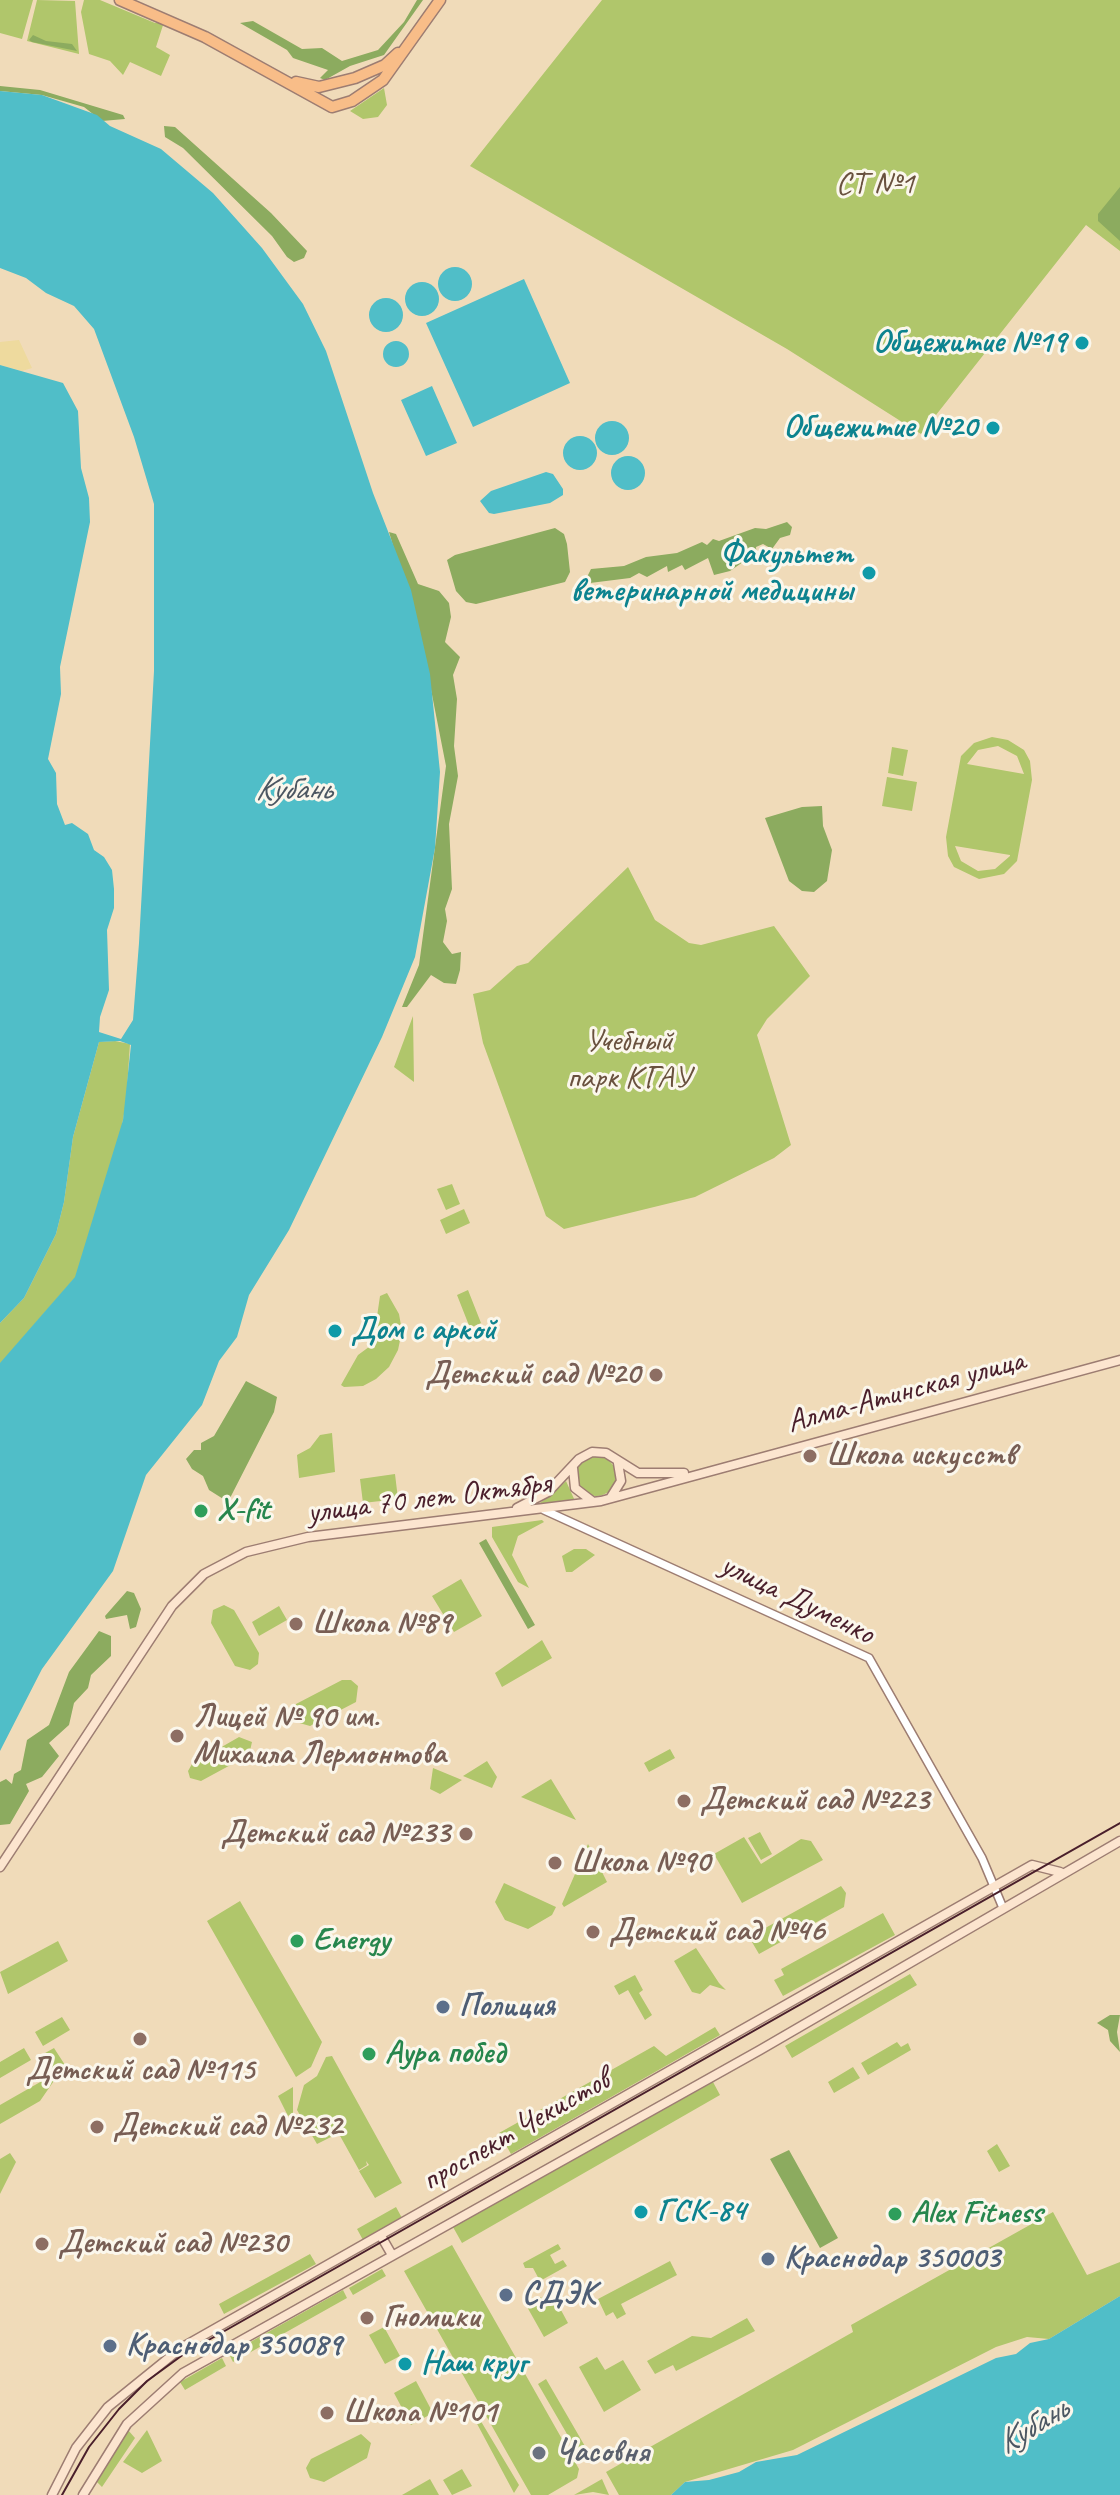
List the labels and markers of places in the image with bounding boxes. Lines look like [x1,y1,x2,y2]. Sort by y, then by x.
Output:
place label: Общежитие №19 [873,324,1066,362]
marker: Общежитие №19 [1073,334,1091,352]
place label: Общежитие №20 [783,409,977,447]
marker: Общежитие №20 [984,419,1002,437]
place label: Факультет ветеринарной медицины [570,536,853,611]
marker: Факультет ветеринарной медицины [860,564,878,582]
place label: Дом с аркой [351,1312,496,1350]
marker: Дом с аркой [326,1322,344,1340]
place label: Детский сад №20 [425,1356,640,1394]
marker: Детский сад №20 [647,1366,665,1384]
place label: Школа искусств [826,1437,1015,1475]
marker: Школа искусств [801,1447,819,1465]
place label: X-fit [217,1492,269,1530]
marker: X-fit [192,1502,210,1520]
place label: Школа №89 [312,1605,451,1643]
marker: Школа №89 [287,1615,305,1633]
place label: Лицей № 90 им. Михаила Лермонтова [193,1699,446,1774]
marker: Лицей № 90 им. Михаила Лермонтова [168,1727,186,1745]
place label: Детский сад №223 [700,1782,929,1820]
marker: Детский сад №223 [675,1792,693,1810]
place label: Детский сад №233 [221,1815,450,1853]
marker: Детский сад №233 [457,1825,475,1843]
place label: Школа №90 [571,1844,710,1882]
marker: Школа №90 [546,1854,564,1872]
place label: Детский сад №46 [609,1913,824,1951]
place label: Energy [313,1922,390,1960]
marker: Детский сад №46 [584,1923,602,1941]
marker: Energy [288,1932,306,1950]
place label: Полиция [459,1988,555,2026]
marker: Полиция [434,1998,452,2016]
marker: Детский сад №115 [131,2030,149,2048]
place label: Аура побед [385,2035,505,2073]
marker: Аура побед [360,2045,378,2063]
place label: Детский сад №115 [26,2052,254,2090]
place label: Детский сад №232 [113,2108,342,2146]
marker: Детский сад №232 [88,2118,106,2136]
place label: ГСК-84 [657,2193,746,2231]
place label: Alex Fitness [911,2195,1042,2233]
marker: ГСК-84 [632,2203,650,2221]
marker: Alex Fitness [886,2205,904,2223]
place label: Детский сад №230 [58,2225,287,2263]
marker: Детский сад №230 [33,2235,51,2253]
place label: Краснодар 350003 [784,2240,1000,2278]
marker: Краснодар 350003 [759,2250,777,2268]
place label: СДЭК [522,2276,595,2314]
marker: СДЭК [497,2286,515,2304]
place label: Гномики [383,2299,479,2337]
marker: Гномики [358,2309,376,2327]
place label: Краснодар 350089 [126,2327,342,2365]
marker: Краснодар 350089 [101,2337,119,2355]
place label: Наш круг [421,2345,527,2383]
marker: Наш круг [396,2355,414,2373]
place label: Школа №101 [343,2394,497,2432]
marker: Школа №101 [318,2404,336,2422]
place label: Часовня [555,2434,649,2472]
marker: Часовня [530,2444,548,2462]

